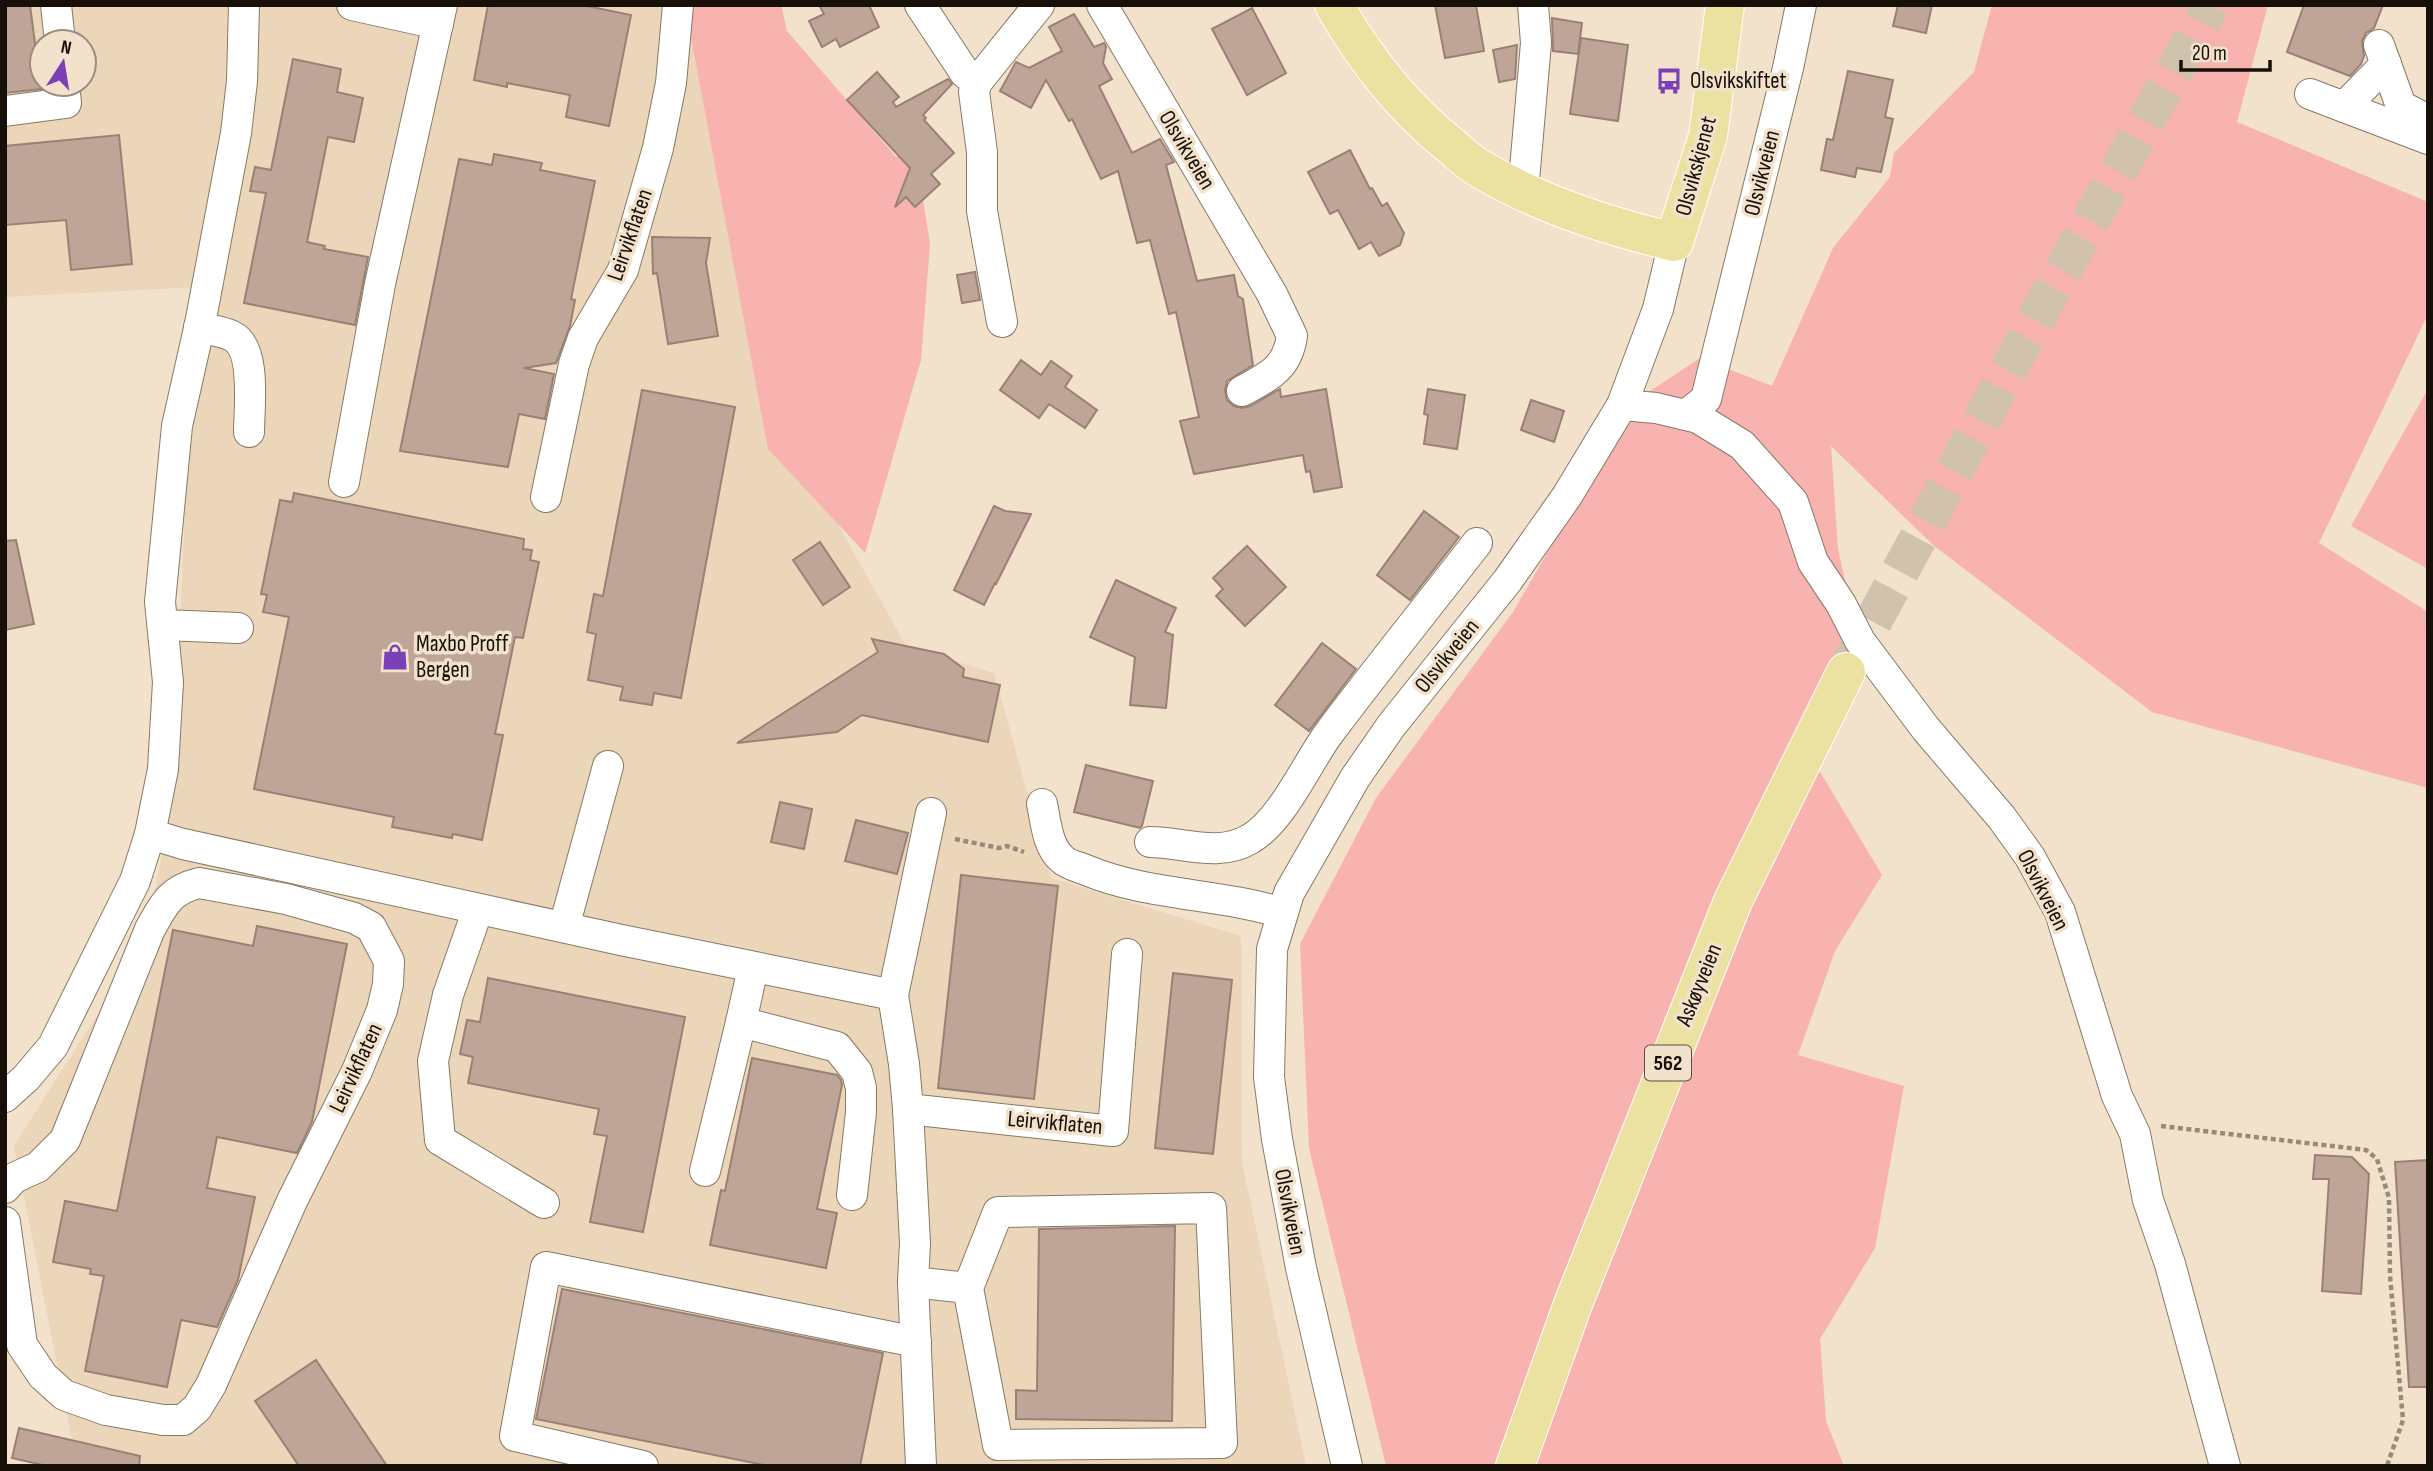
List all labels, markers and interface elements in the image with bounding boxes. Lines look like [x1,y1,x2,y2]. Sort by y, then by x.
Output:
north arrow [28,28,98,98]
scale bar [2181,28,2270,72]
text: N [59,36,74,60]
text: 20 m [2192,41,2227,66]
bus stop icon: Olsvikskiftet [1654,66,1684,96]
place label: Olsvikskiftet [1690,67,1786,95]
street label: Olsvikveien [1153,105,1221,195]
street label: Olsvikskjenet [1669,113,1723,219]
street label: Olsvikveien [1738,127,1786,219]
street label: Leirvikflaten [601,185,659,285]
street label: Olsvikveien [1409,613,1485,699]
place label: Maxbo Proff Bergen [416,630,509,684]
shop icon: Maxbo Proff Bergen [380,642,410,672]
street label: Olsvikveien [2011,845,2075,935]
street label: Askøyveien [1670,940,1728,1031]
street label: Leirvikflaten [323,1019,389,1117]
road number: 562 [1645,1046,1691,1080]
street label: Leirvikflaten [1006,1105,1104,1141]
street label: Olsvikveien [1268,1167,1312,1257]

